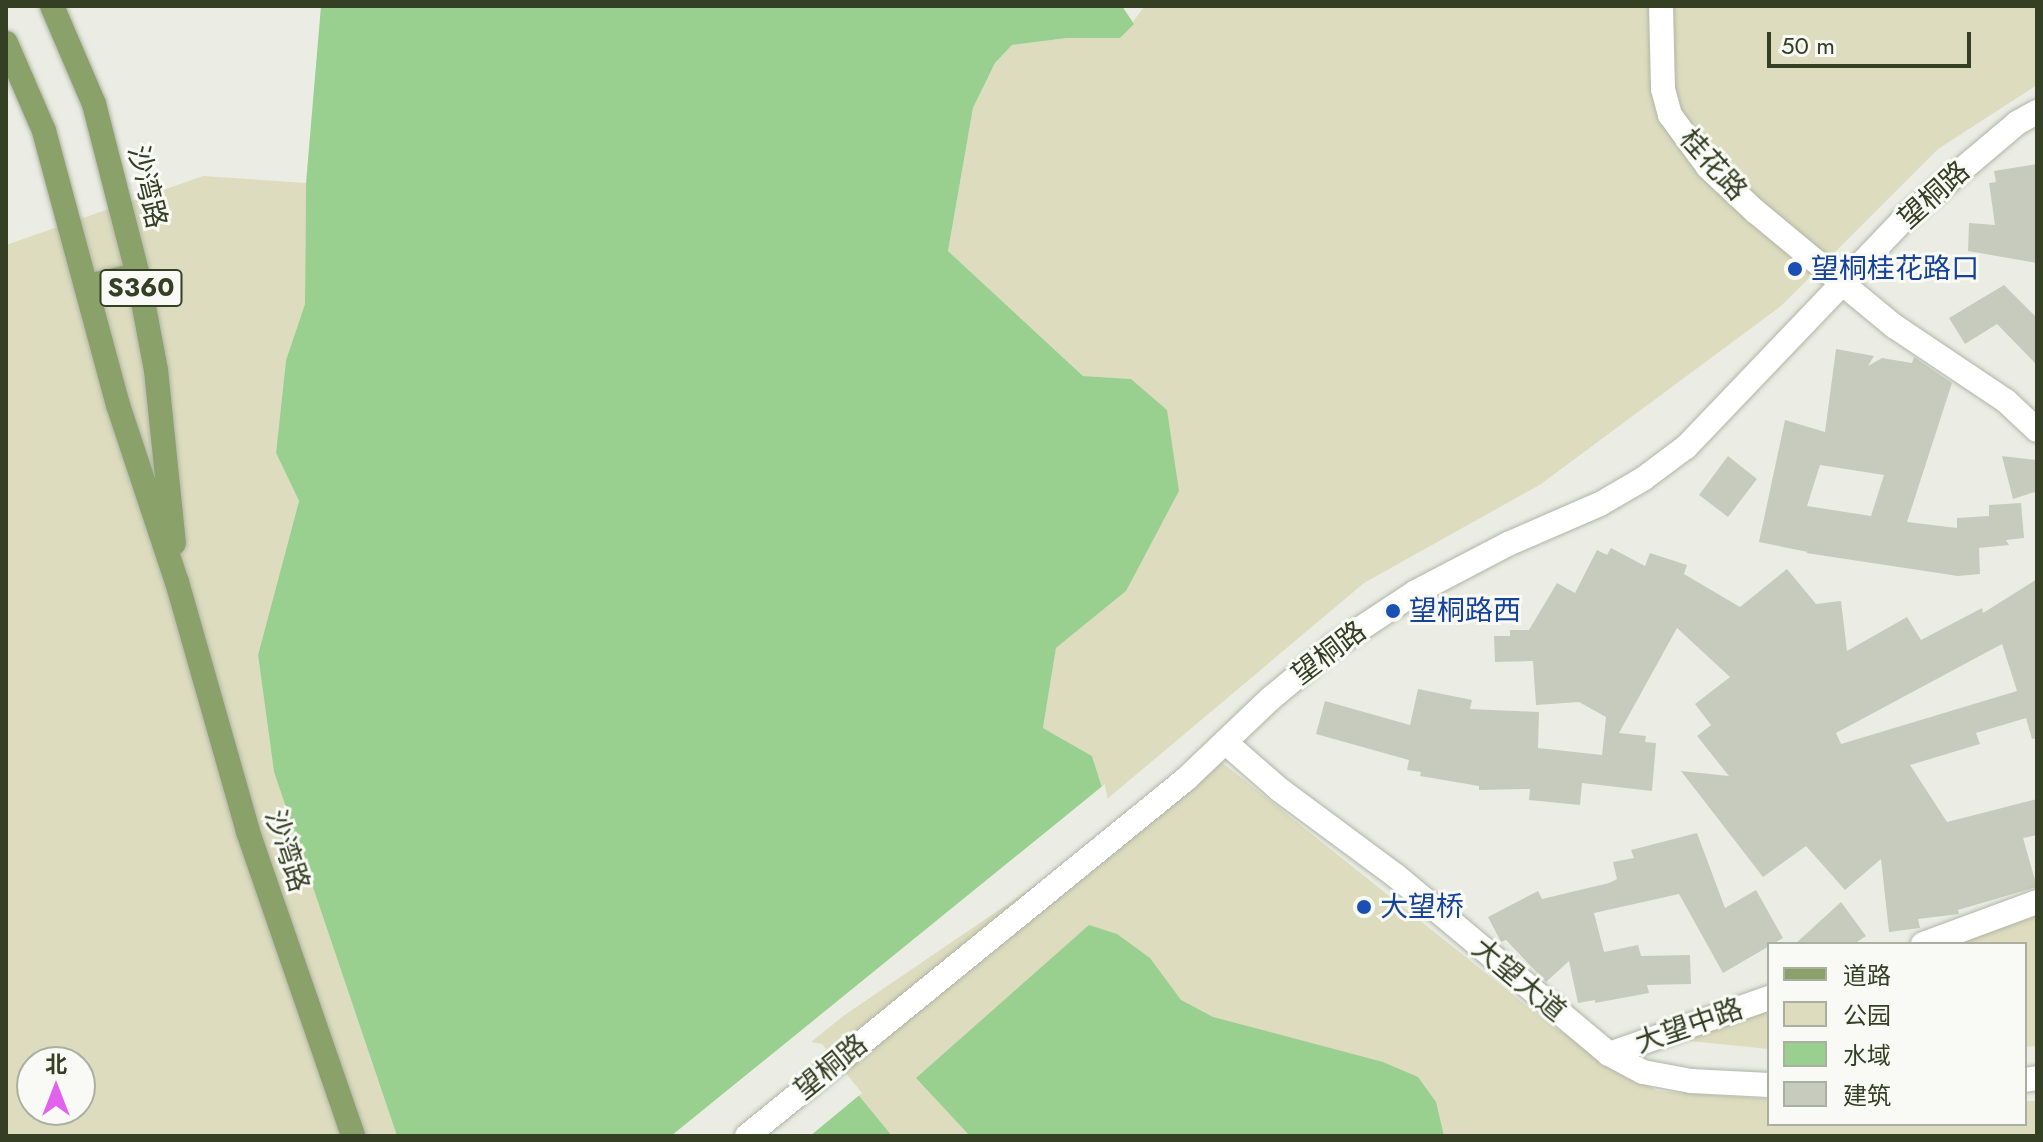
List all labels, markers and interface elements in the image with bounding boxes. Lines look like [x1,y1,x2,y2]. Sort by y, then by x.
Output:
scale bar [1771,16,1975,66]
text: 50 m [1781,28,1835,63]
street label: 桂花路 [1672,123,1754,207]
street label: 沙湾路 [121,142,173,232]
street label: 望桐路 [1892,154,1976,236]
place label: 望桐桂花路口 [1811,252,1979,286]
marker: 望桐桂花路口 [1786,260,1804,278]
road number: S360 [99,266,183,310]
place label: 望桐路西 [1409,594,1521,628]
marker: 望桐路西 [1384,602,1402,620]
street label: 望桐路 [1285,614,1373,692]
street label: 沙湾路 [258,806,316,896]
place label: 大望桥 [1380,890,1464,924]
marker: 大望桥 [1355,898,1373,916]
street label: 大望大道 [1465,931,1573,1029]
legend [1767,942,2027,1126]
text: 道路 [1843,958,1891,993]
street label: 大望中路 [1631,992,1747,1060]
text: 公园 [1843,998,1891,1033]
street label: 望桐路 [788,1028,874,1106]
text: 水域 [1843,1038,1891,1073]
north arrow [16,1046,96,1126]
text: 北 [45,1048,67,1080]
text: 建筑 [1843,1078,1891,1113]

